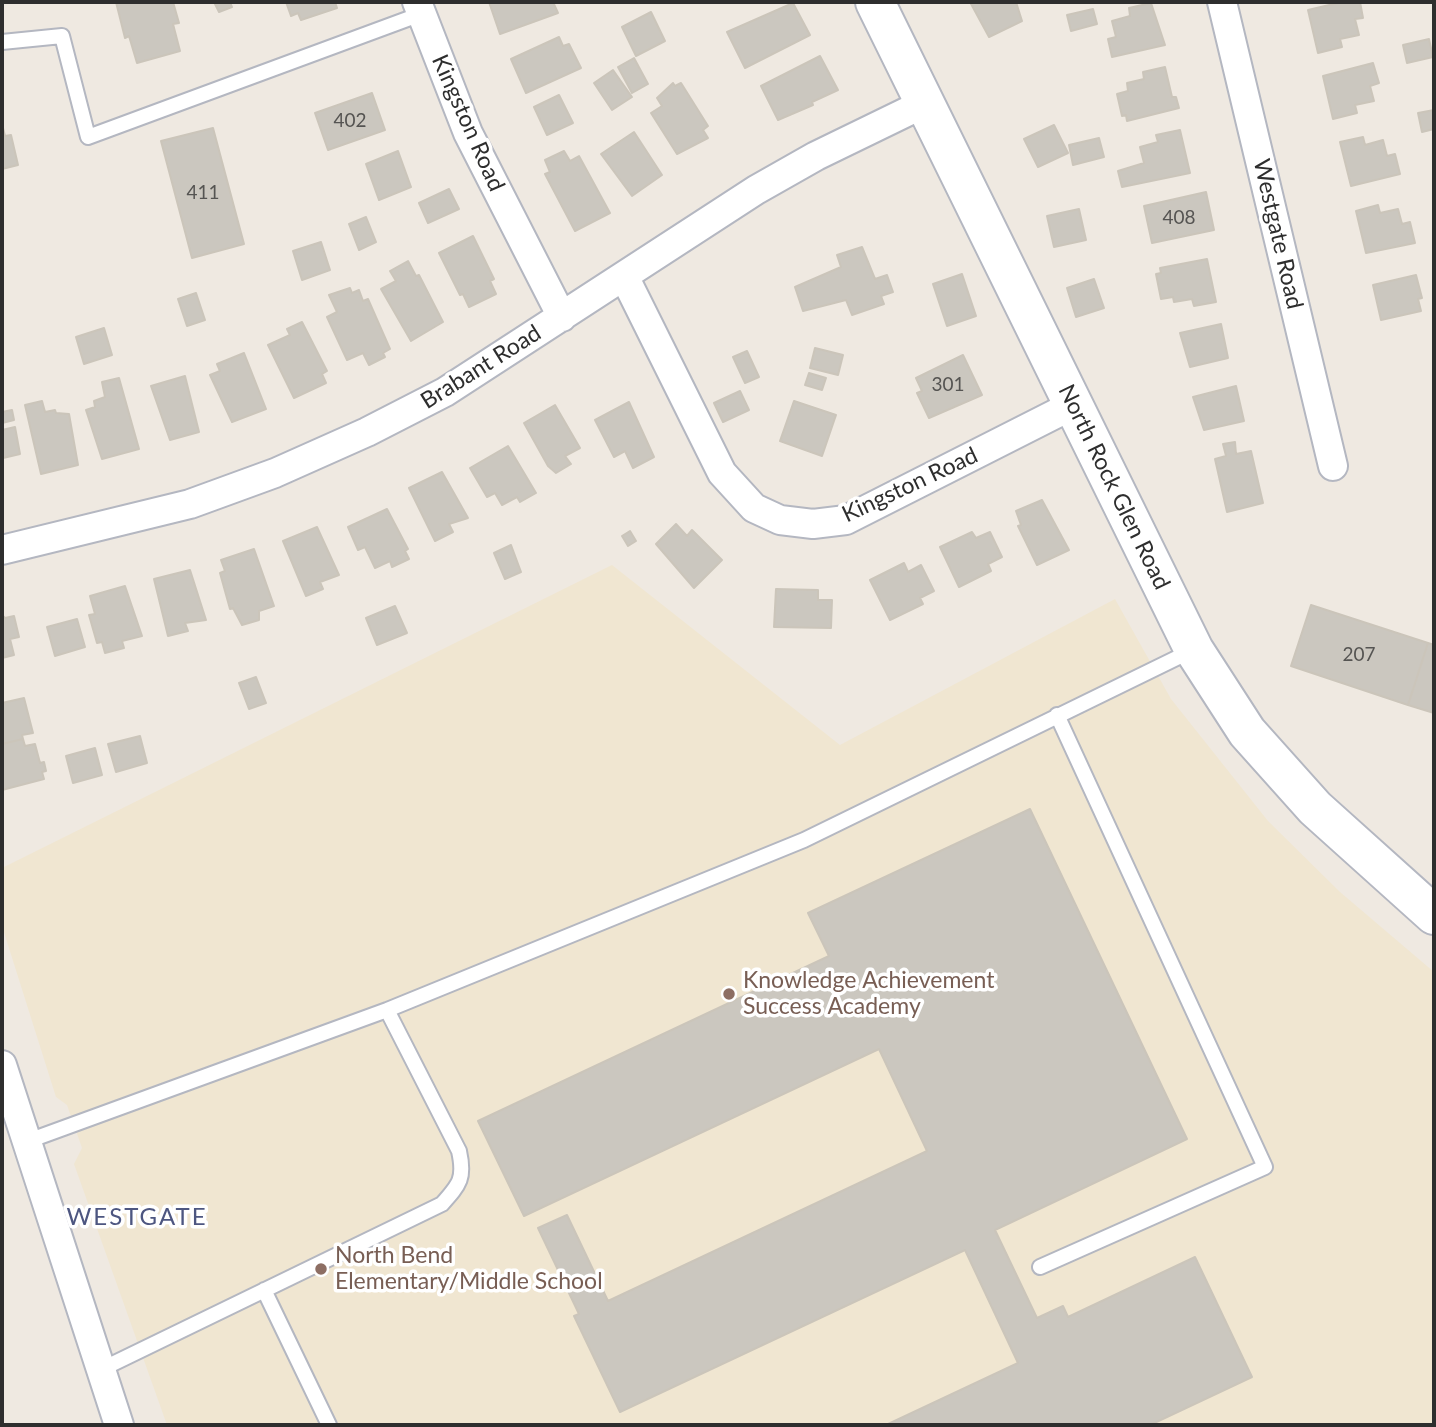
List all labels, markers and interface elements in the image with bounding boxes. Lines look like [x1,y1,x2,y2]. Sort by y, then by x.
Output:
street label: Kingston Road [426,50,510,196]
house number: 402 [333,110,367,132]
street label: Westgate Road [1247,156,1309,312]
house number: 411 [186,182,220,204]
house number: 408 [1162,207,1196,229]
street label: Brabant Road [416,319,546,415]
house number: 301 [931,374,965,396]
street label: North Rock Glen Road [1052,380,1176,594]
street label: Kingston Road [838,442,982,528]
house number: 207 [1342,644,1376,666]
place label: Knowledge Achievement Success Academy [743,967,994,1021]
marker: Knowledge Achievement Success Academy [721,986,737,1002]
district label: WESTGATE [67,1203,207,1231]
place label: North Bend Elementary/Middle School [335,1242,603,1296]
marker: North Bend Elementary/Middle School [313,1261,329,1277]

